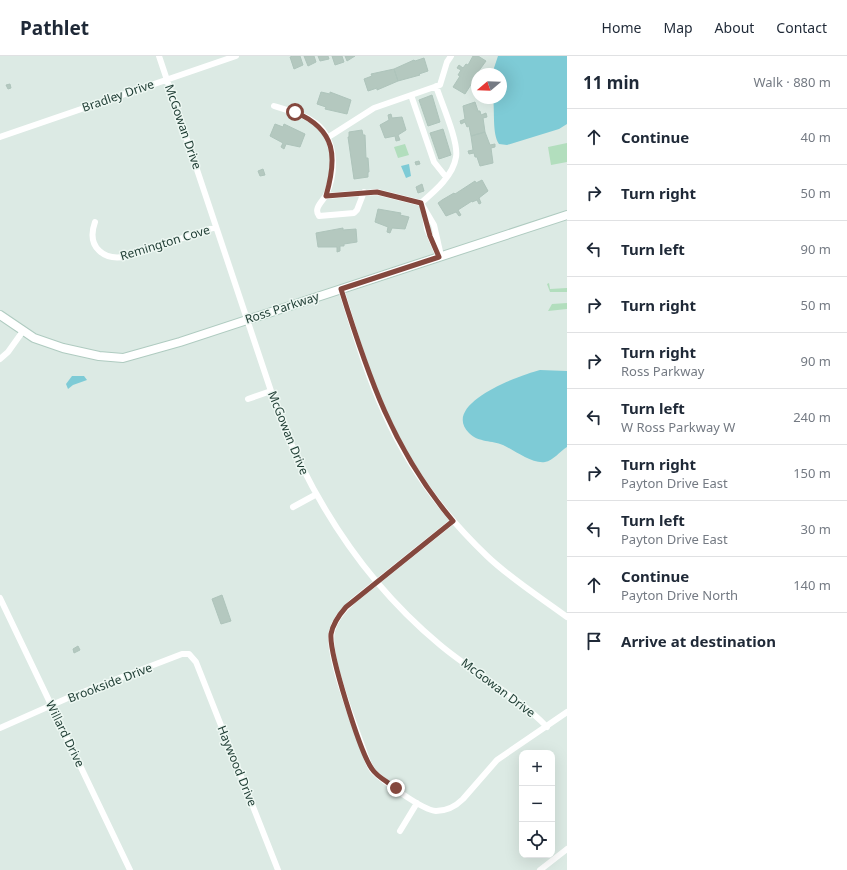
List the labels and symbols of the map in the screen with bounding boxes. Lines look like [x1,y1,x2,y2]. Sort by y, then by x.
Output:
north arrow [471,68,507,104]
street label: Bradley Drive [80,75,156,116]
street label: McGowan Drive [161,82,206,172]
route start [286,103,304,121]
street label: Remington Cove [118,221,212,264]
street label: Ross Parkway [243,287,322,328]
street label: McGowan Drive [264,388,313,477]
street label: McGowan Drive [458,654,539,721]
street label: Brookside Drive [65,659,155,706]
street label: Willard Drive [42,698,89,770]
street label: Haywood Drive [213,723,262,809]
route end [387,779,405,797]

